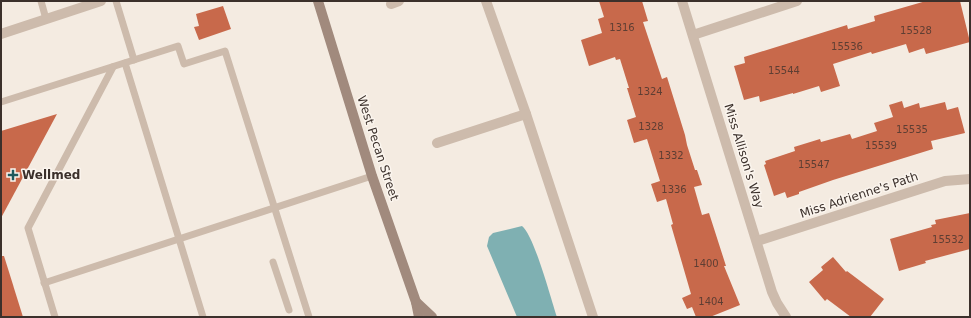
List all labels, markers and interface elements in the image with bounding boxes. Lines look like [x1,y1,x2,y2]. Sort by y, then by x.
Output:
house number: 1316 [609,22,635,33]
house number: 15528 [900,25,932,36]
house number: 15536 [831,41,863,52]
house number: 15544 [768,65,800,76]
house number: 1324 [637,86,663,97]
street label: West Pecan Street [354,94,402,202]
street label: Miss Allison's Way [721,102,767,210]
house number: 1328 [638,121,664,132]
house number: 15535 [896,124,928,135]
house number: 15539 [865,140,897,151]
house number: 1332 [658,150,684,161]
house number: 15547 [798,159,830,170]
place label: Wellmed [22,168,80,182]
marker: Wellmed [7,169,19,181]
street label: Miss Adrienne's Path [798,169,920,221]
house number: 1336 [661,184,687,195]
house number: 15532 [932,234,964,245]
house number: 1400 [693,258,719,269]
house number: 1404 [698,296,724,307]

